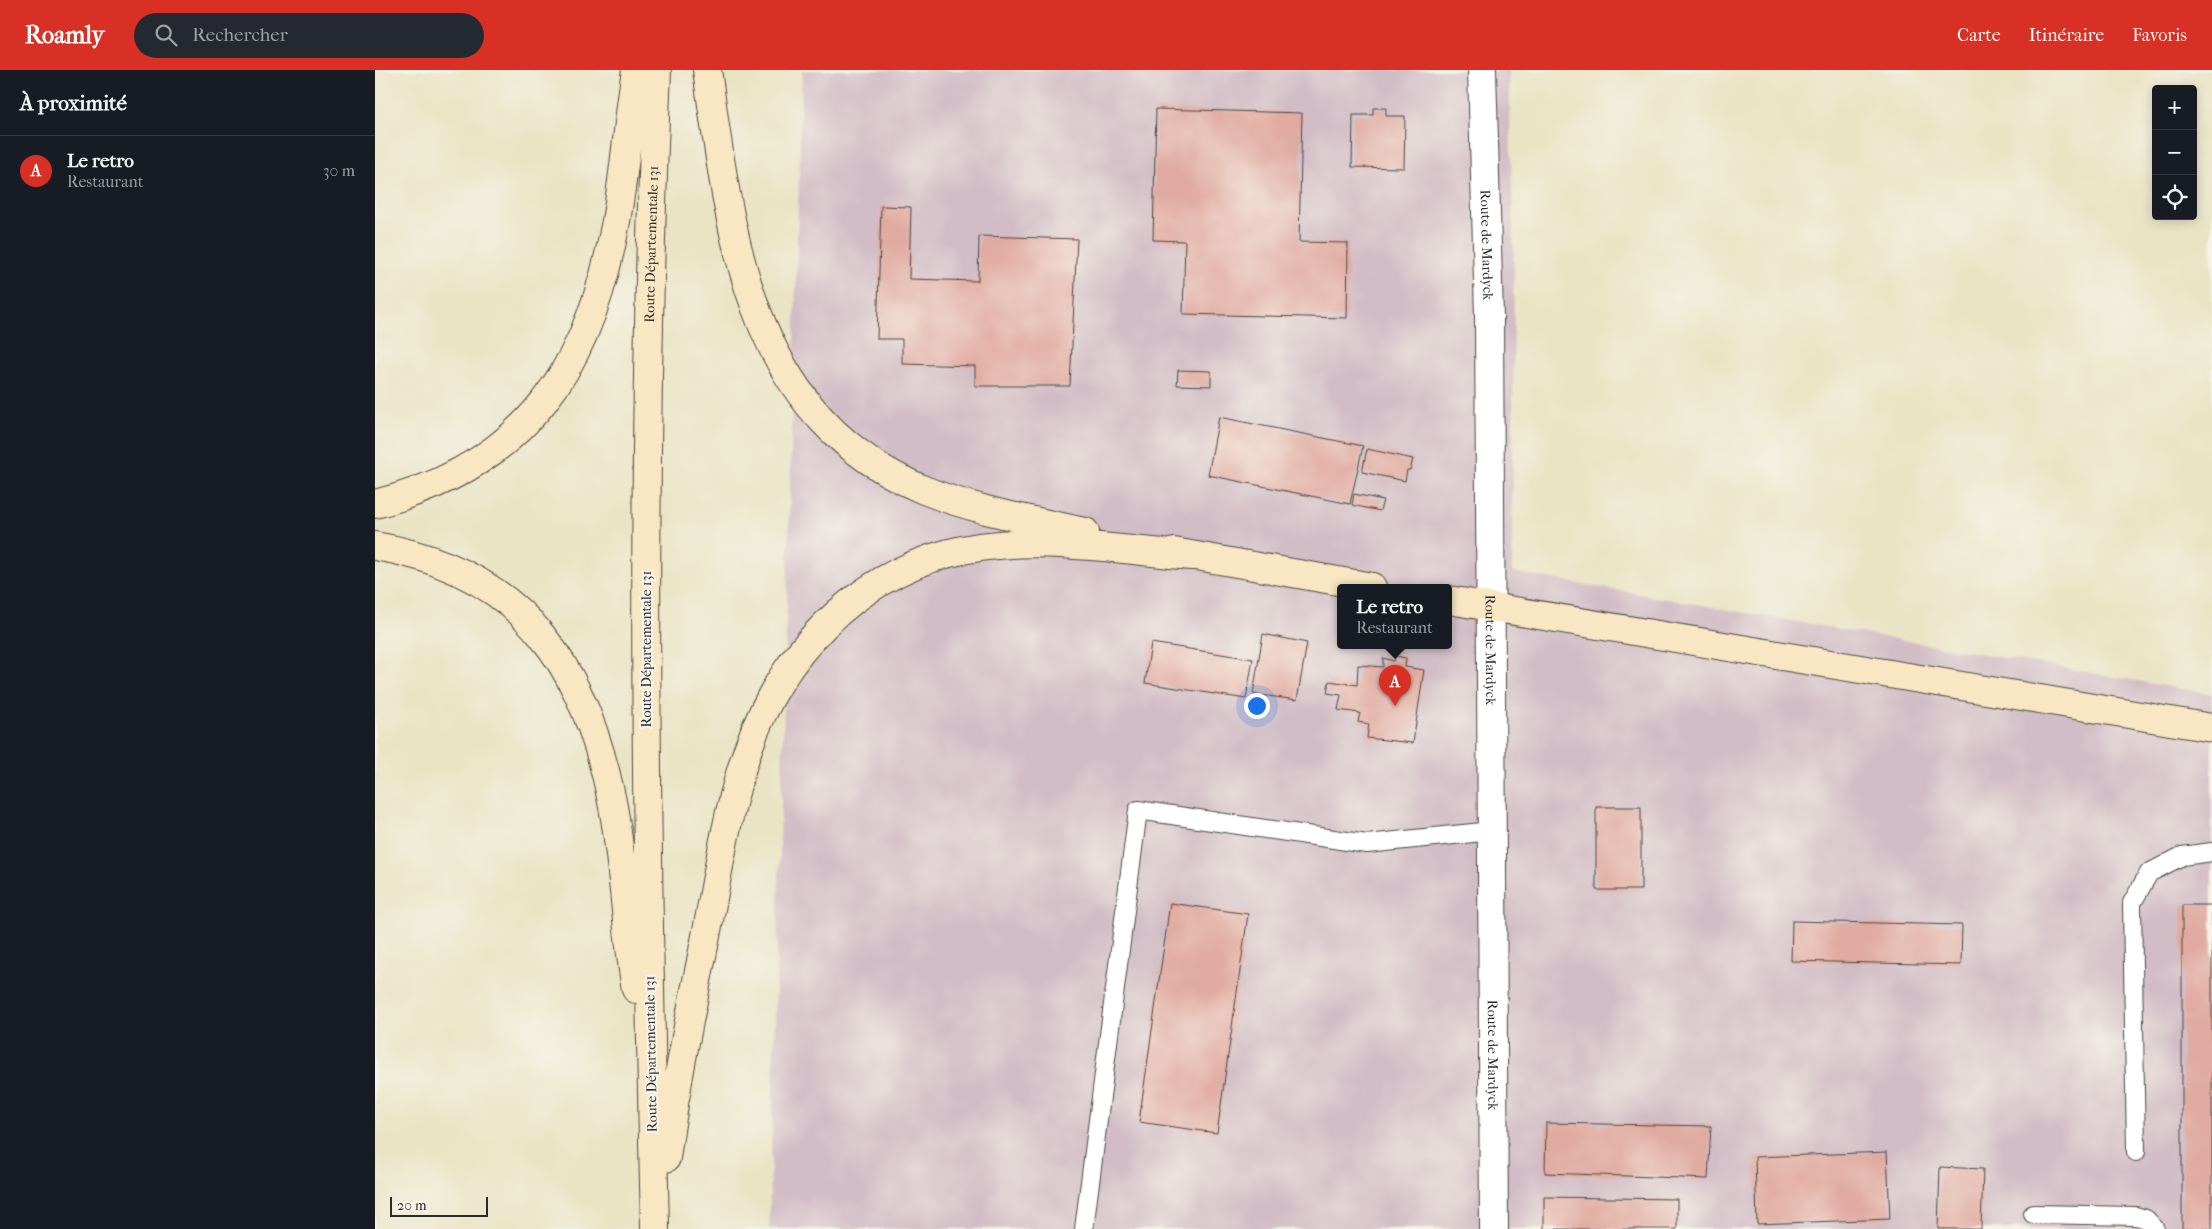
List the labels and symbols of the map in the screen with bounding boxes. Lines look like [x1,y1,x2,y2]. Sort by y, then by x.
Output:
street label: Route Départementale 131 [640,165,662,323]
street label: Route de Mardyck [1477,189,1497,301]
street label: Route Départementale 131 [638,571,655,727]
street label: Route de Mardyck [1482,595,1500,706]
pin: A [1379,665,1411,706]
your location [1244,693,1270,719]
street label: Route Départementale 131 [641,975,661,1133]
street label: Route de Mardyck [1484,1000,1502,1111]
scale bar [390,1194,487,1217]

